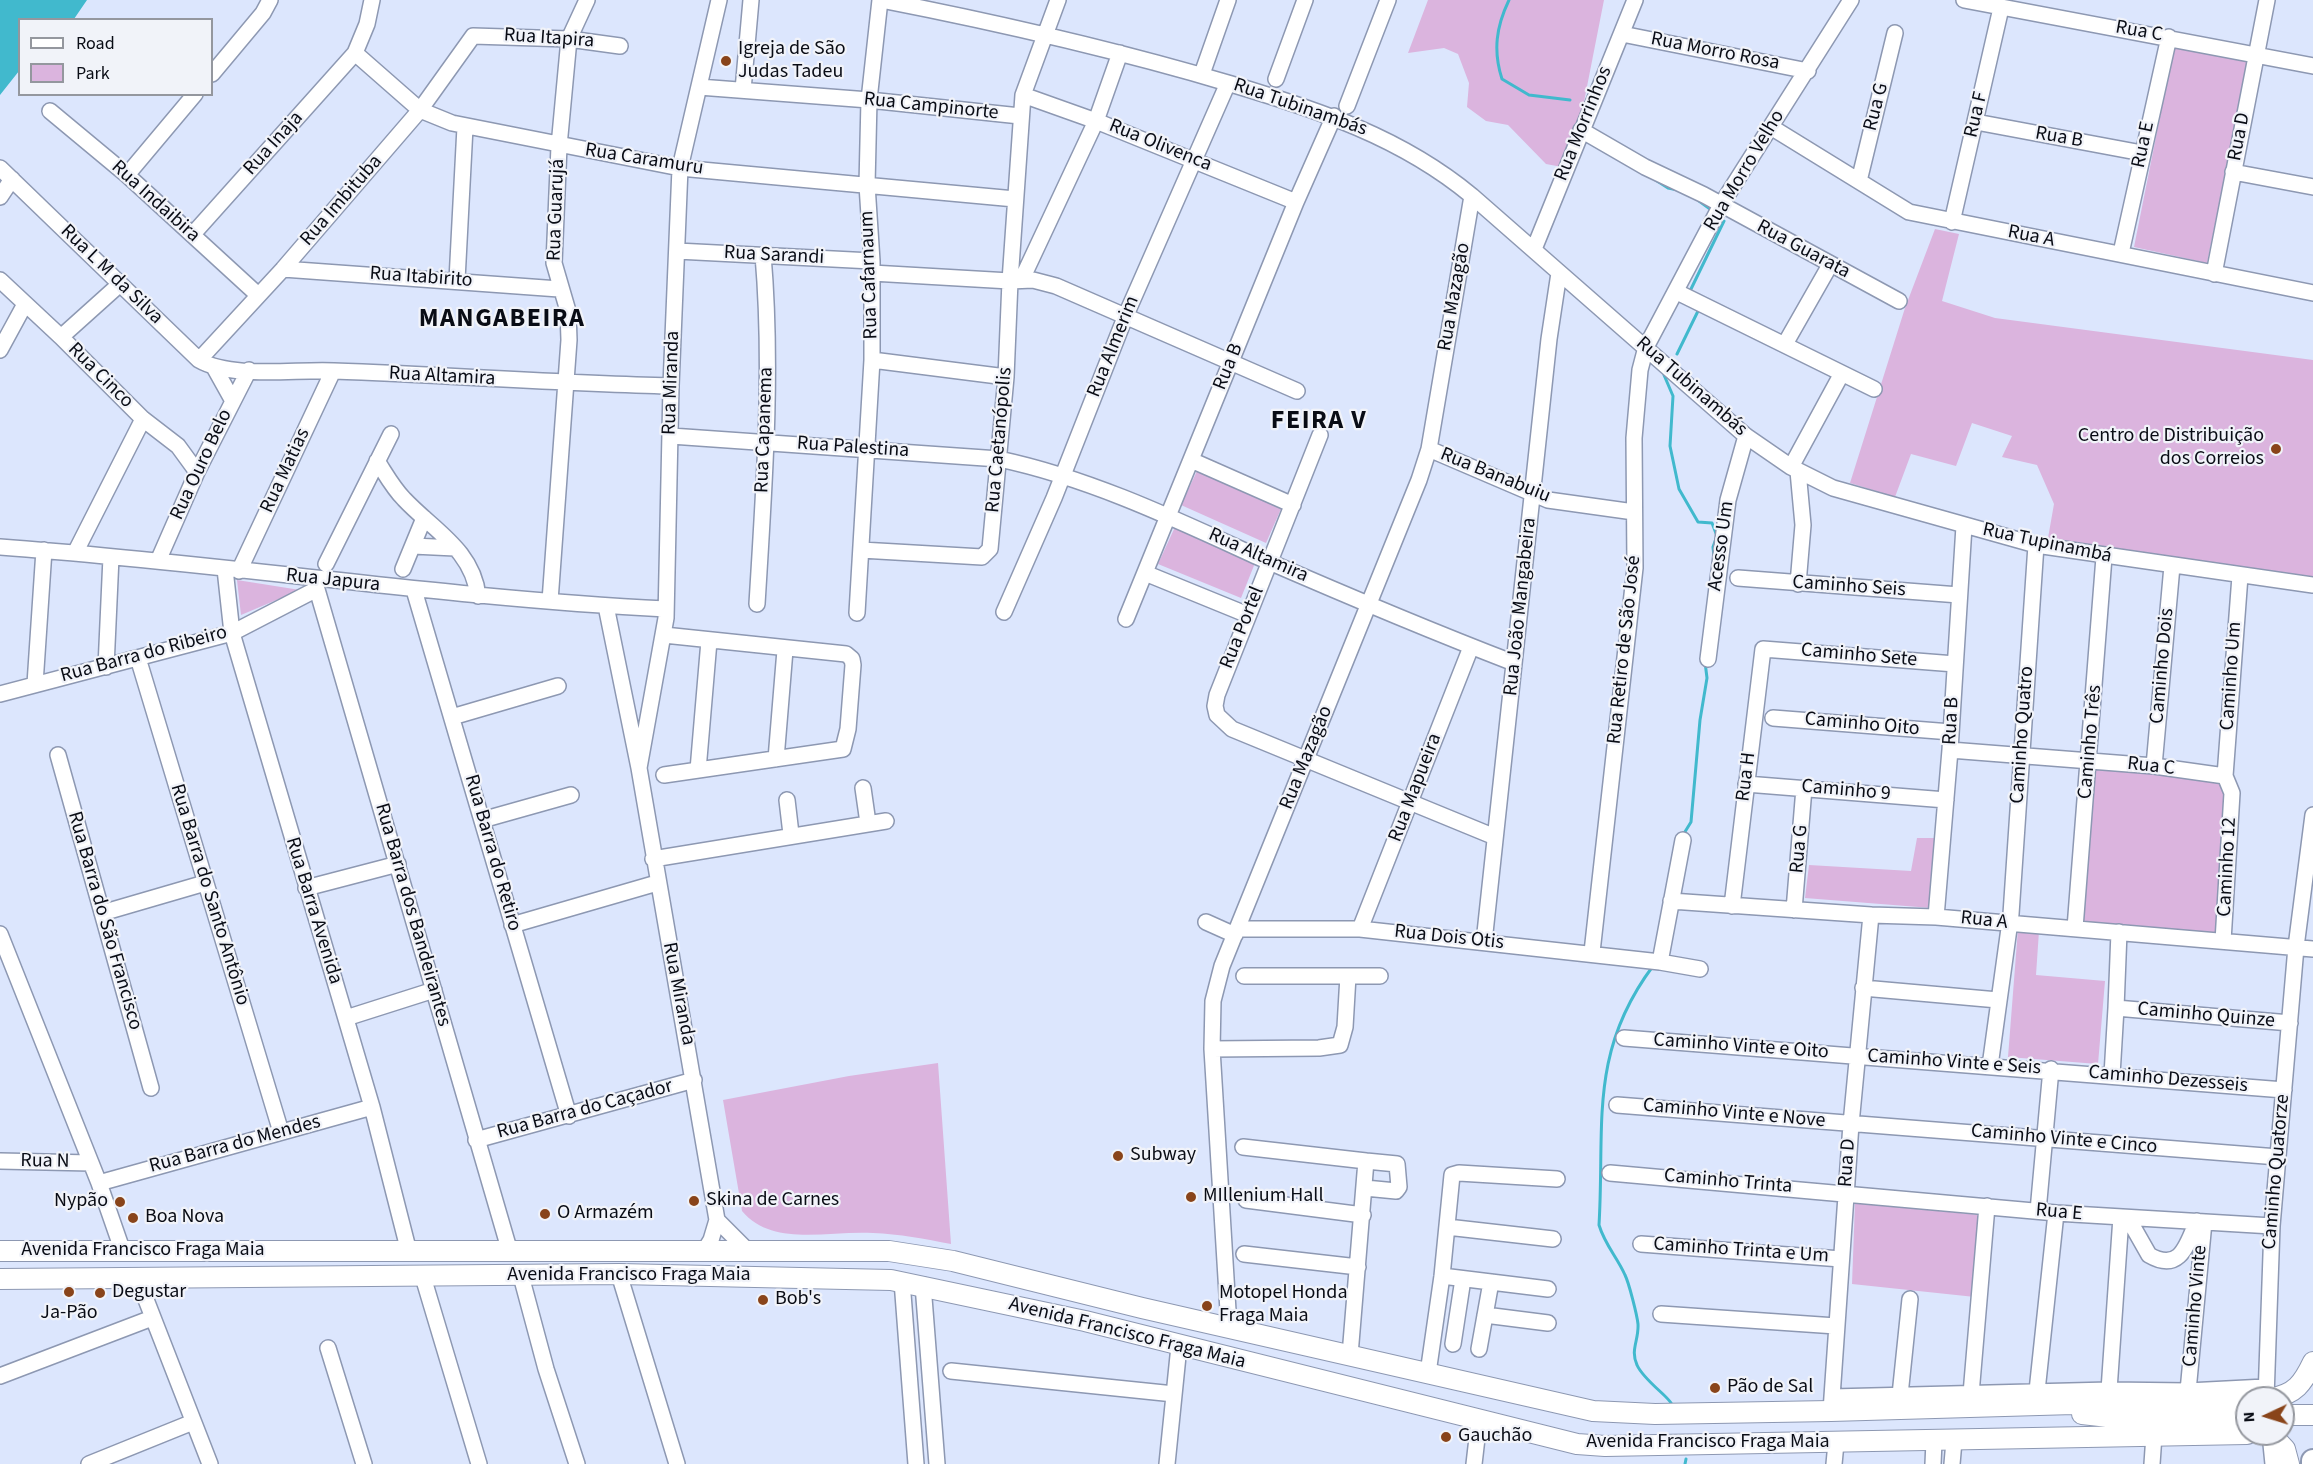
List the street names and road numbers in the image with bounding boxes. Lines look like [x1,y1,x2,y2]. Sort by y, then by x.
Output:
street label: Rua C [2113,16,2165,48]
street label: Rua Itapira [503,24,595,54]
street label: Rua Morro Rosa [1649,28,1781,76]
street label: Rua Morrinhos [1550,63,1618,185]
street label: Rua Tubinambás [1230,74,1370,142]
street label: Rua G [1859,80,1895,134]
street label: Rua Campinorte [862,88,1000,126]
street label: Rua F [1960,90,1994,140]
street label: Rua Morro Velho [1699,106,1791,236]
street label: Rua Inaja [239,107,309,181]
street label: Rua D [2224,111,2256,163]
street label: Rua Olivenca [1105,115,1215,177]
street label: Rua E [2127,120,2161,170]
street label: Rua B [2033,122,2085,154]
street label: Rua Caramuru [583,139,705,181]
street label: Rua Imbituba [296,151,388,251]
street label: Rua Indaibira [106,156,204,248]
street label: Rua Guarujá [543,158,571,262]
street label: Rua Cafarnaum [856,210,884,340]
street label: Rua Guarata [1752,215,1854,285]
street label: Rua L M da Silva [55,220,167,330]
street label: Rua A [2006,221,2056,253]
street label: Rua Sarandi [723,241,825,271]
street label: Rua Mazagão [1434,241,1476,353]
street label: Rua Itabirito [369,262,473,294]
street label: Rua Almerim [1083,293,1145,401]
street label: Rua Miranda [658,330,686,436]
street label: Rua Tubinambás [1630,332,1752,442]
street label: Rua Cinco [62,338,138,414]
street label: Rua B [1209,340,1249,394]
street label: Rua Altamira [388,362,496,392]
street label: Rua Capanema [751,366,779,494]
street label: Rua Caetanópolis [982,366,1018,514]
street label: Rua Ouro Belo [166,406,238,524]
street label: Rua Matias [256,425,316,517]
street label: Rua Palestina [796,432,910,464]
street label: Rua Banabuiu [1436,443,1554,509]
street label: Acesso Um [1704,499,1740,593]
street label: Rua João Mangabeira [1500,517,1542,697]
street label: Rua Tupinambá [1980,519,2114,569]
street label: Rua Altamira [1204,523,1312,589]
street label: Rua Retiro de São José [1603,554,1647,746]
street label: Rua Japura [285,564,381,598]
street label: Caminho Seis [1792,571,1906,603]
street label: Rua Portel [1216,583,1270,673]
street label: Caminho Dois [2146,607,2180,725]
street label: Rua Barra do Ribeiro [58,621,230,689]
street label: Caminho Um [2216,621,2248,731]
street label: Caminho Sete [1800,639,1918,673]
street label: Caminho Quatro [2006,665,2040,805]
street label: Caminho Três [2074,684,2108,800]
street label: Rua B [1939,696,1965,746]
street label: Rua Mazagão [1275,703,1339,813]
street label: Caminho Oito [1804,708,1920,742]
street label: Rua Mapueira [1384,730,1448,846]
street label: Rua H [1732,751,1762,803]
street label: Rua C [2126,753,2176,781]
street label: Rua Barra do Retiro [458,772,526,934]
street label: Caminho 9 [1800,775,1892,807]
street label: Rua Barra do Santo Antônio [164,781,254,1009]
street label: Rua Barra dos Bandeirantes [369,801,455,1029]
street label: Rua Barra do São Francisco [61,809,147,1033]
street label: Caminho 12 [2213,817,2243,917]
street label: Rua G [1786,824,1814,874]
street label: Rua Barra Avenida [279,835,347,987]
street label: Rua A [1959,907,2009,935]
street label: Rua Dois Otis [1393,920,1505,956]
street label: Rua Miranda [656,940,700,1048]
street label: Caminho Quinze [2136,998,2276,1034]
street label: Caminho Vinte e Oito [1653,1029,1829,1065]
street label: Caminho Vinte e Seis [1866,1045,2042,1081]
street label: Caminho Dezesseis [2087,1061,2249,1099]
street label: Rua Barra do Caçador [494,1075,676,1145]
street label: Caminho Quatorze [2258,1093,2296,1251]
street label: Caminho Vinte e Nove [1642,1094,1826,1134]
street label: Rua Barra do Mendes [147,1111,323,1179]
street label: Caminho Vinte e Cinco [1970,1120,2158,1160]
street label: Rua D [1834,1138,1862,1188]
street label: Rua N [20,1150,70,1174]
street label: Caminho Trinta [1663,1164,1793,1200]
street label: Rua E [2035,1199,2083,1227]
street label: Caminho Trinta e Um [1652,1233,1830,1269]
street label: Avenida Francisco Fraga Maia [21,1239,265,1263]
street label: Caminho Vinte [2179,1244,2213,1368]
street label: Avenida Francisco Fraga Maia [507,1264,751,1288]
street label: Avenida Francisco Fraga Maia [1006,1293,1248,1375]
street label: Avenida Francisco Fraga Maia [1586,1431,1830,1455]

